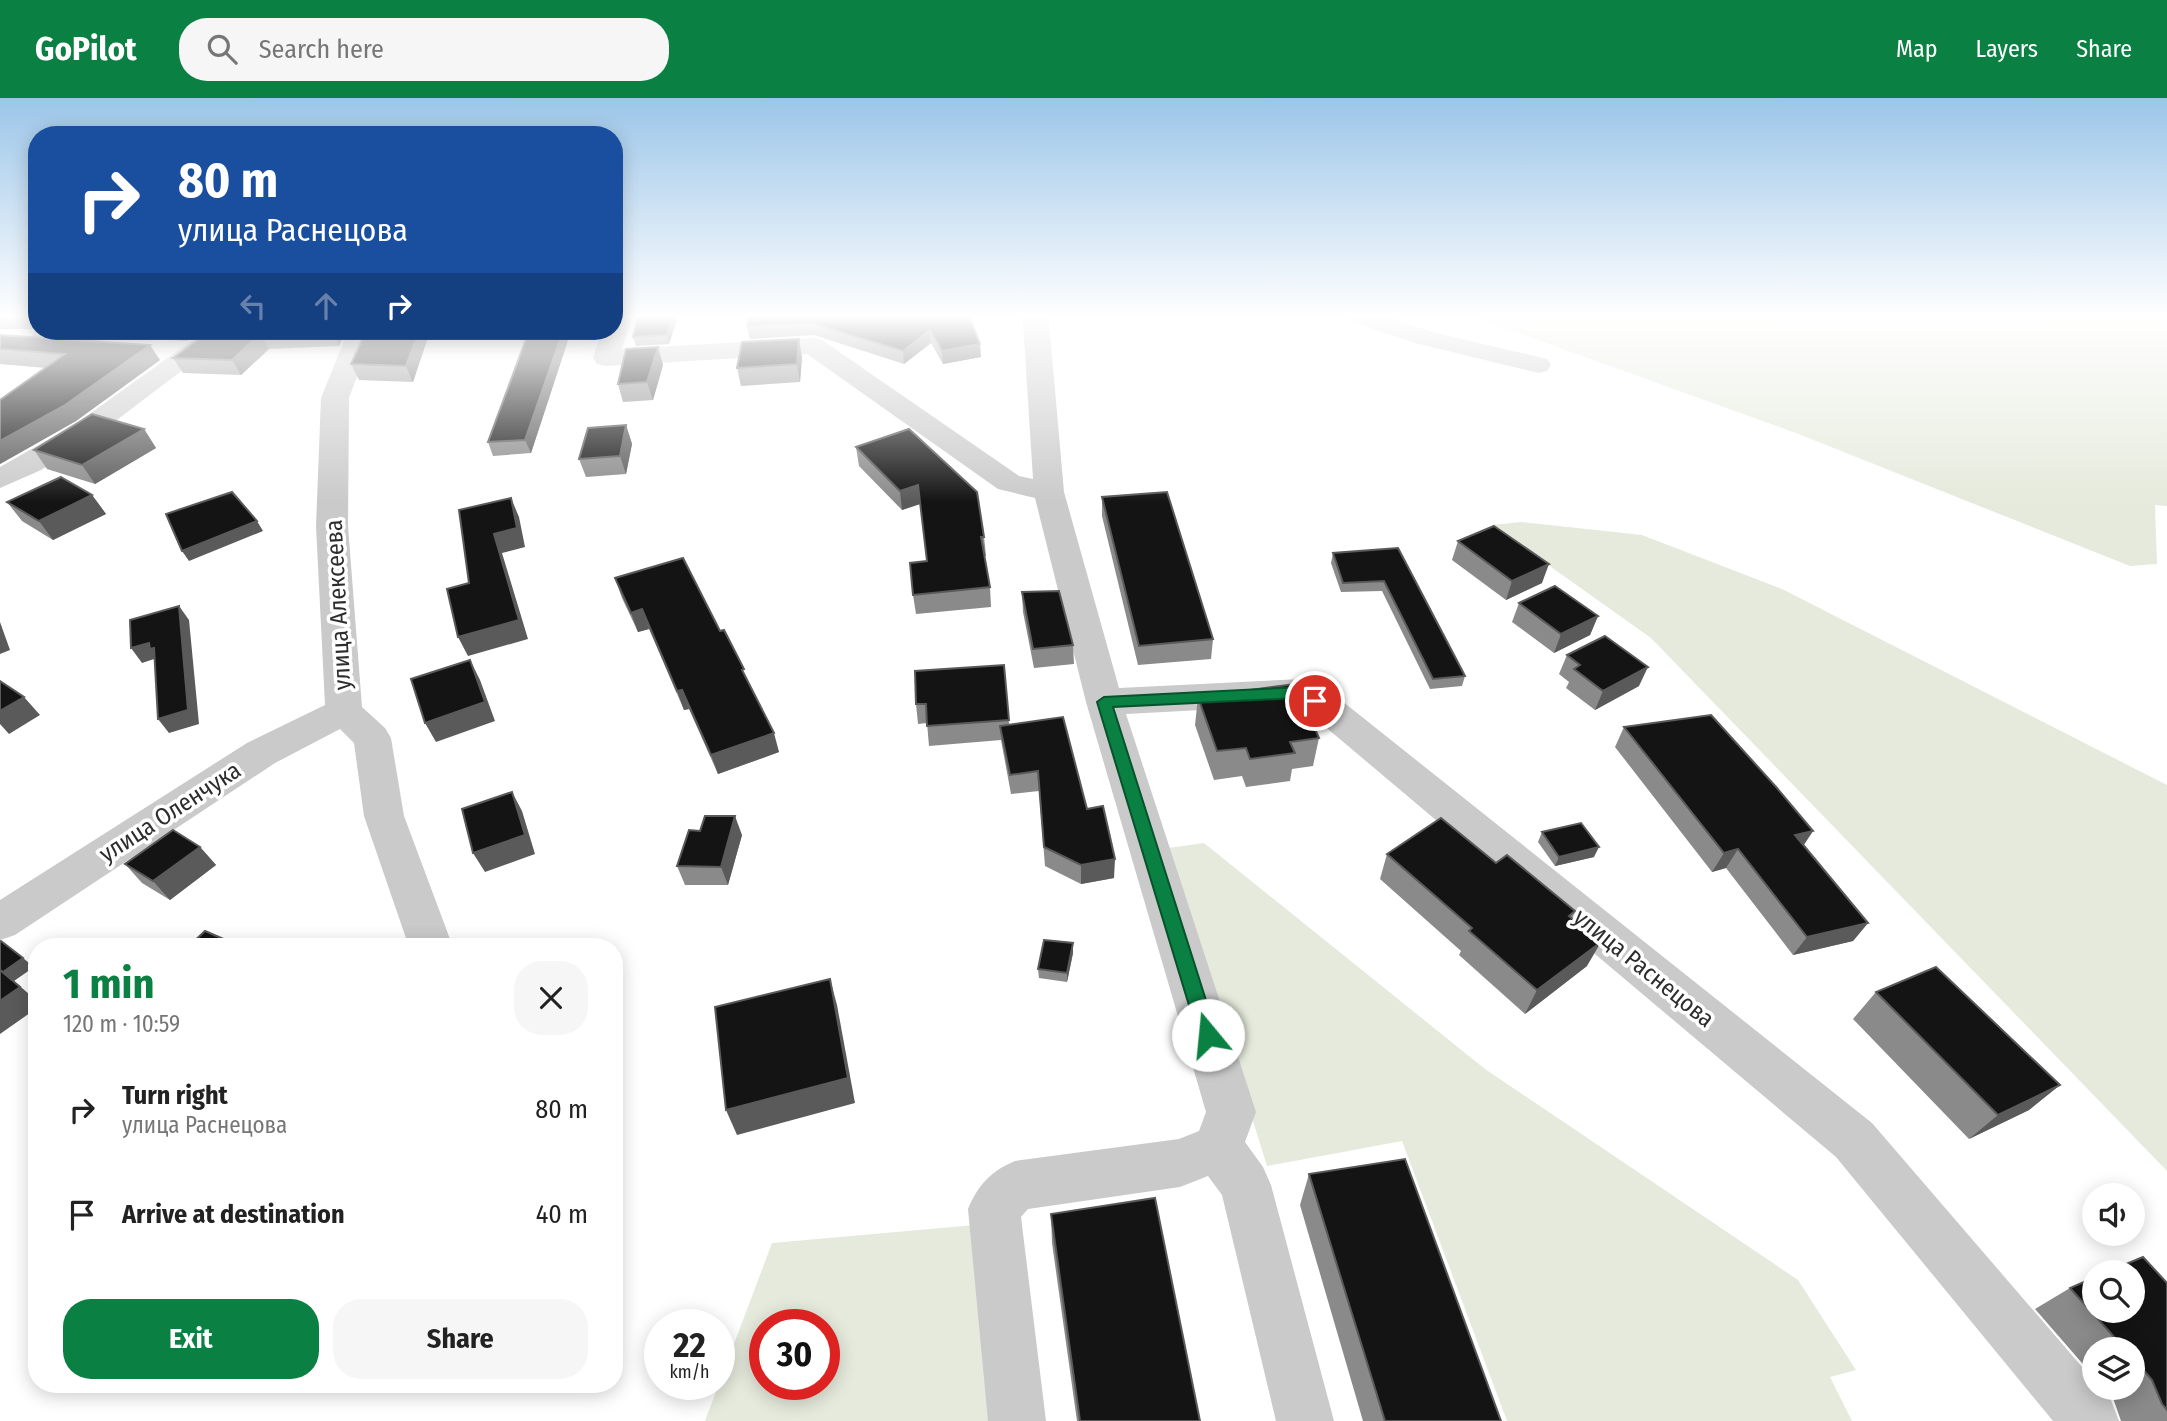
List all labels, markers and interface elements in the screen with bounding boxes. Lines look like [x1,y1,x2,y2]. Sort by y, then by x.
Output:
search box [179,18,669,81]
text: GoPilot [35,29,137,69]
icon: search [203,30,241,68]
text: Search here [259,34,384,65]
text: Map [1896,35,1938,63]
text: Layers [1976,35,2038,63]
text: Share [2076,35,2132,63]
text: 80 m [178,151,278,210]
icon: right [63,154,154,245]
text: улица Раснецова [178,211,408,249]
icon: left [234,287,272,325]
icon: ahead [307,287,345,325]
icon: right [380,287,418,325]
street label: улица Алексеева [320,519,356,691]
pin [1285,671,1345,731]
icon: arrive [1296,682,1334,720]
street label: улица Оленчука [94,756,246,868]
street label: улица Раснецова [1568,903,1720,1033]
text: 1 min [63,959,154,1009]
button: close [514,961,588,1035]
position arrow [1171,998,1245,1072]
text: 120 m · 10:59 [63,1010,180,1038]
text: Turn right [122,1080,228,1111]
icon: right [63,1091,101,1129]
text: 80 m [535,1094,588,1125]
text: улица Раснецова [122,1111,287,1139]
map controls [2082,1183,2145,1400]
button: sound [2082,1183,2145,1246]
icon: arrive [63,1196,101,1234]
text: Arrive at destination [122,1199,345,1230]
text: 40 m [536,1199,588,1230]
button: search [2082,1260,2145,1323]
button: Exit [63,1299,319,1379]
button: Share [333,1299,588,1379]
speed limit sign: 30 [749,1309,840,1400]
text: 22 [673,1324,706,1366]
button: layers [2082,1337,2145,1400]
text: km/h [669,1361,710,1383]

